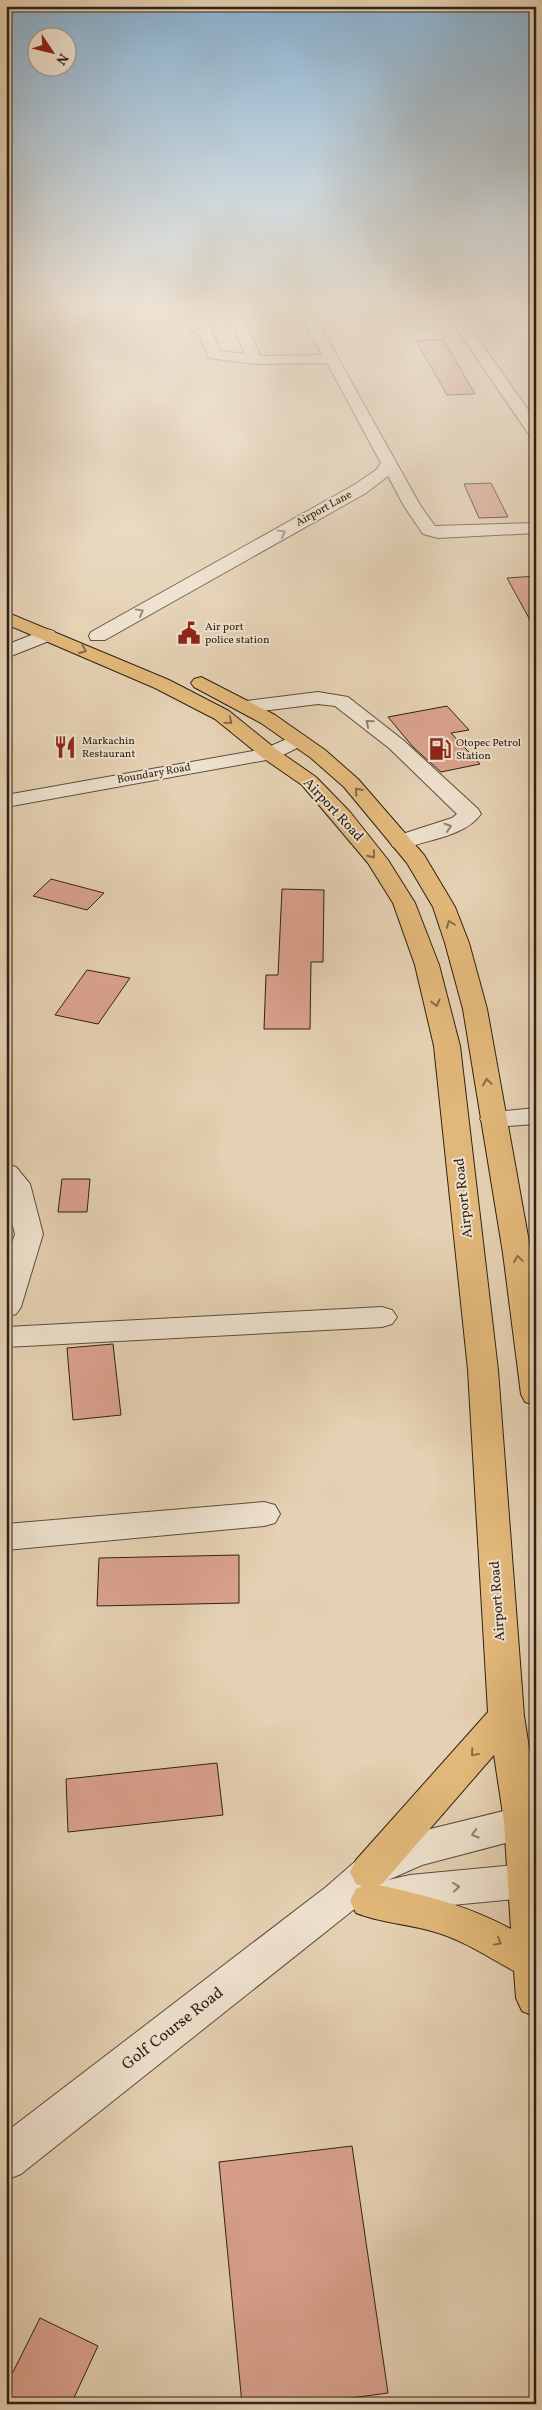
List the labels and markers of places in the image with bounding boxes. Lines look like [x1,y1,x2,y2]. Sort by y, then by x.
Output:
public building icon: Air port police station [176,620,202,646]
place label: Air port police station [205,620,270,648]
restaurant icon: Markachin Restaurant [52,734,78,760]
place label: Markachin Restaurant [82,734,135,762]
fuel station icon: Otopec Petrol Station [427,736,453,762]
place label: Otopec Petrol Station [456,736,521,764]

